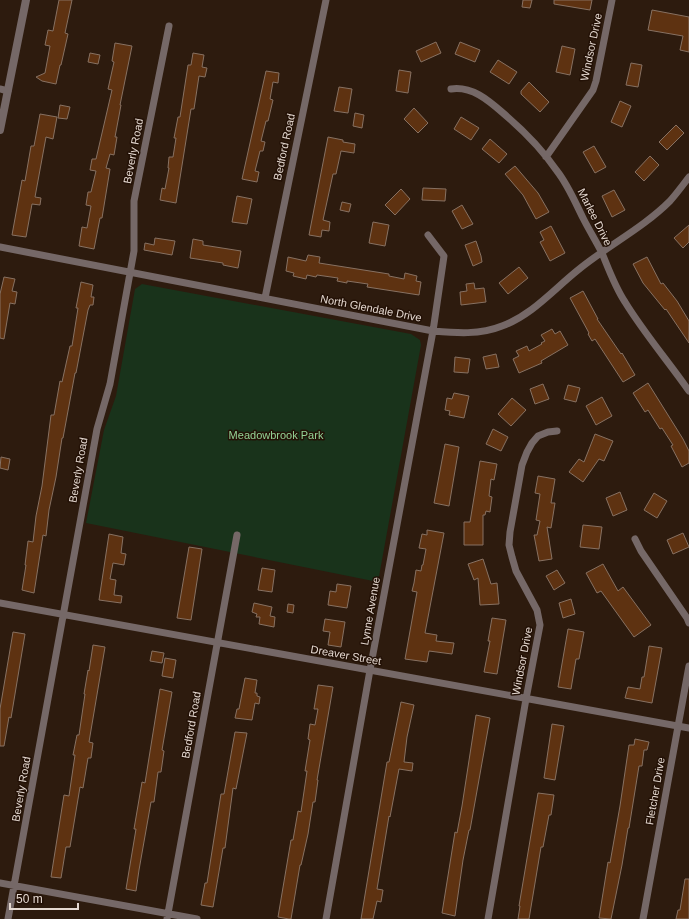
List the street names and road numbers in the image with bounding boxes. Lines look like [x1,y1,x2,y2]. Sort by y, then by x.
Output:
street label: Windsor Drive [578,12,604,82]
street label: Bedford Road [271,113,297,181]
street label: Beverly Road [121,117,145,185]
street label: Marlee Drive [575,186,615,248]
street label: North Glendale Drive [319,292,423,324]
street label: Beverly Road [66,436,90,504]
street label: Lynne Avenue [358,576,382,646]
street label: Windsor Drive [510,626,534,696]
street label: Dreaver Street [310,643,382,667]
street label: Bedford Road [179,691,203,759]
street label: Beverly Road [9,755,33,823]
street label: Fletcher Drive [643,756,667,826]

